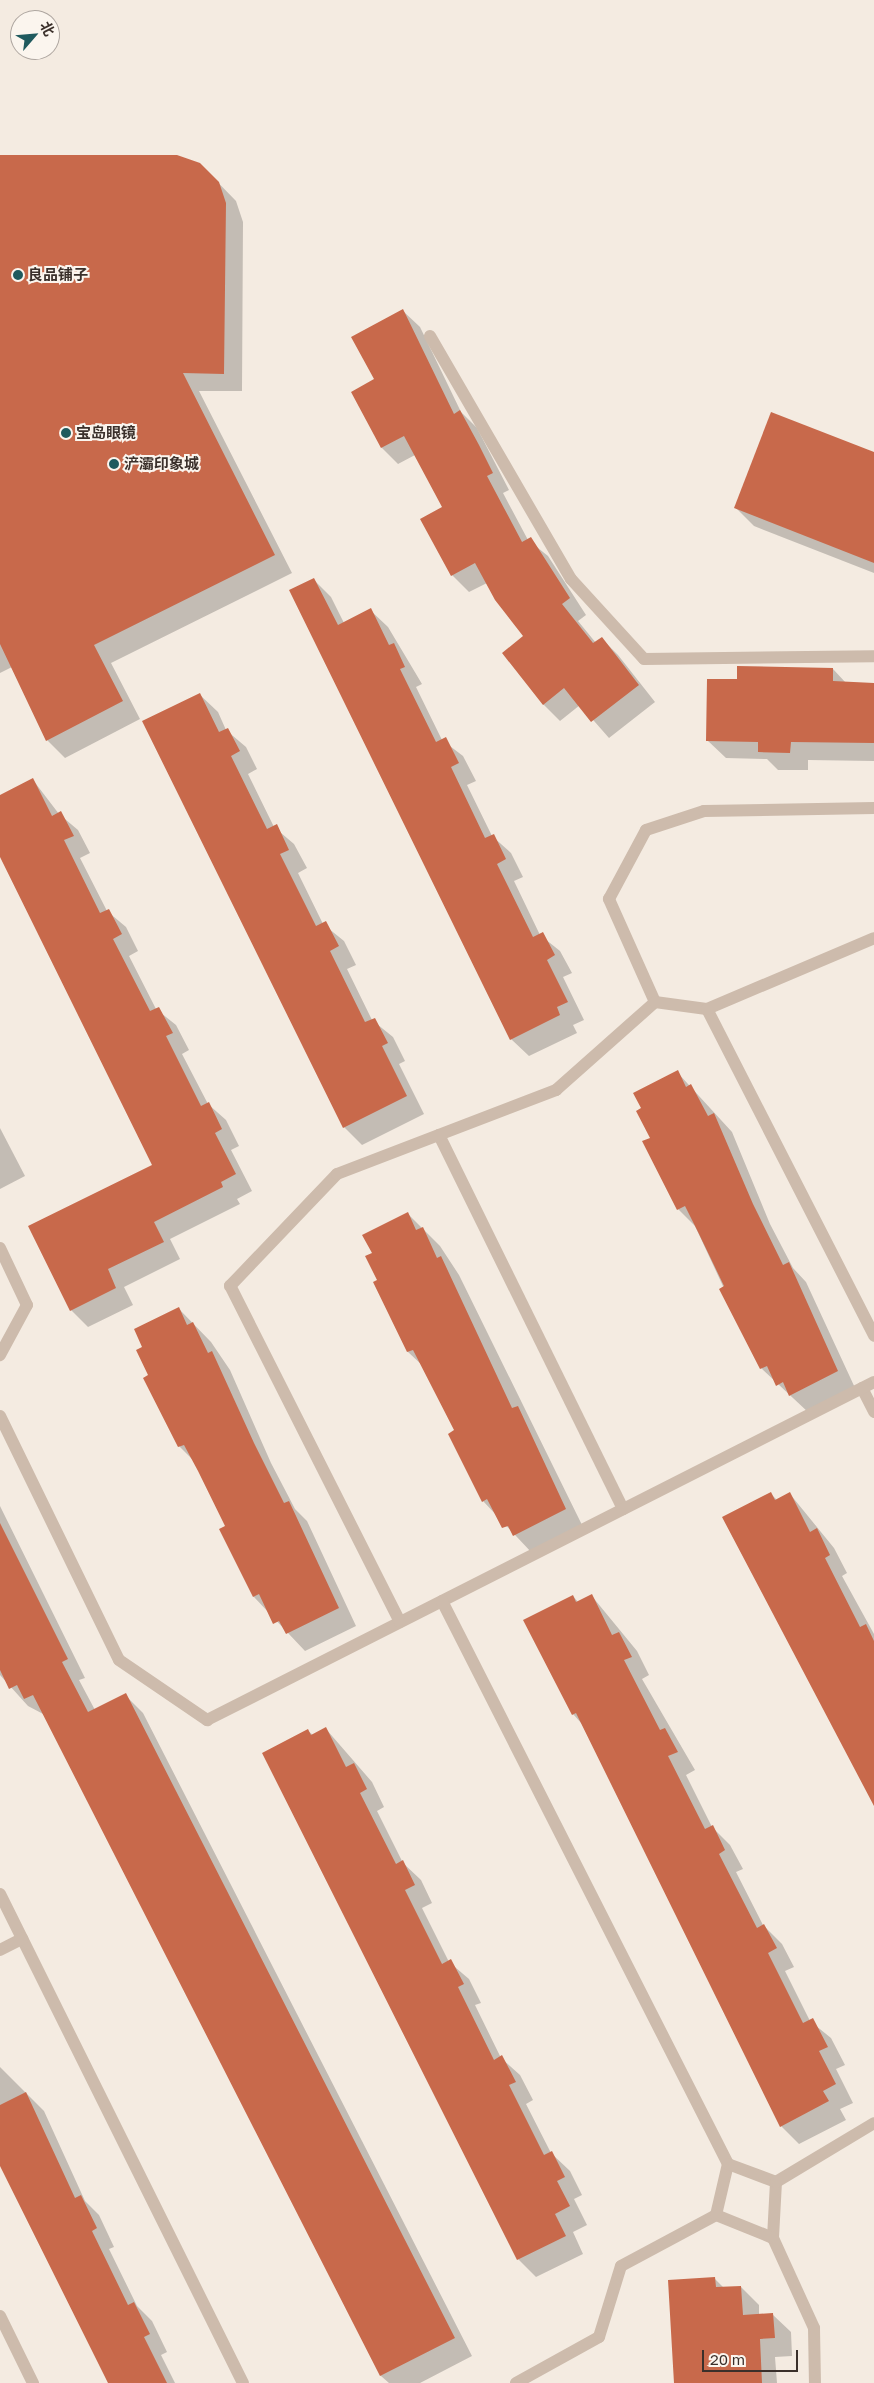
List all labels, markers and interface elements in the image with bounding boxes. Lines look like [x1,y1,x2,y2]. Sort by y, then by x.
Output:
north arrow [10,10,60,60]
text: 北 [37,18,59,39]
place label: 良品铺子 [28,266,88,284]
marker: 良品铺子 [12,269,24,281]
place label: 宝岛眼镜 [76,424,136,442]
marker: 宝岛眼镜 [60,427,72,439]
place label: 浐灞印象城 [124,455,199,473]
marker: 浐灞印象城 [108,458,120,470]
scale bar [704,2340,800,2372]
text: 20 m [710,2350,745,2368]

